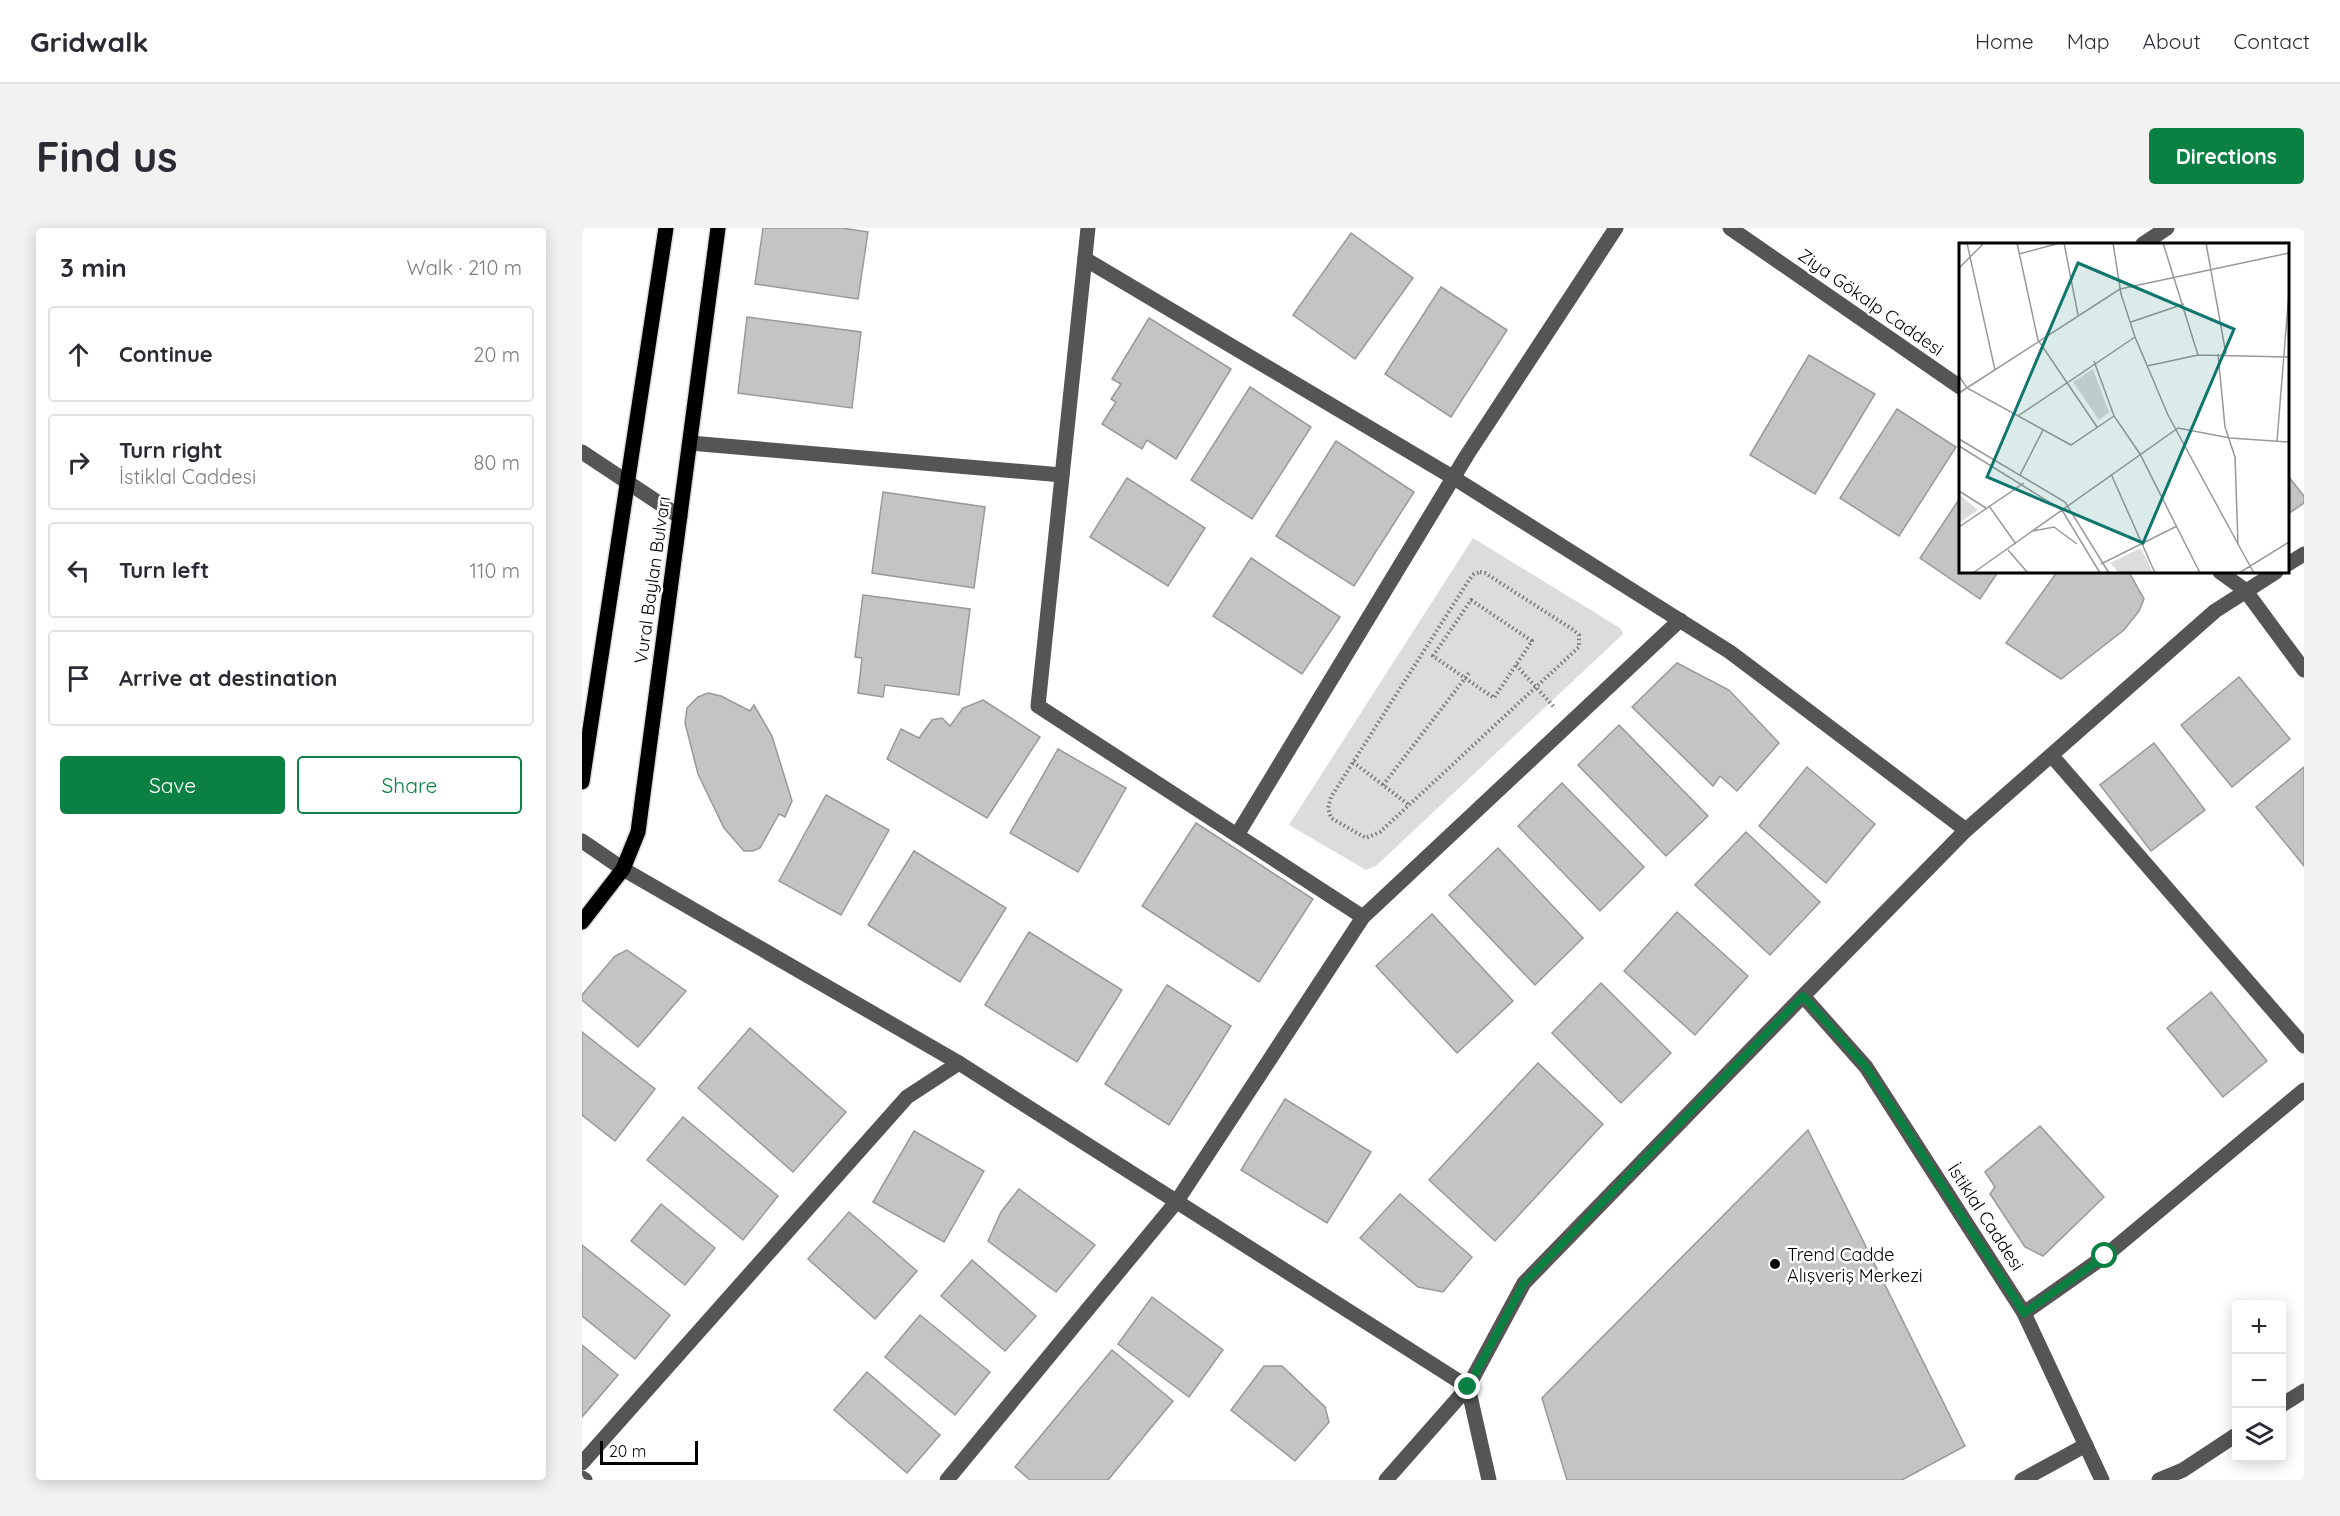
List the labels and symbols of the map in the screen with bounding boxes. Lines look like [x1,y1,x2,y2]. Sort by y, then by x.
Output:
street label: Ziya Gökalp Caddesi [1794,243,1948,361]
inset map [1959,243,2289,573]
street label: Vural Baylan Bulvarı [629,495,675,665]
street label: İstiklal Caddesi [1943,1159,2029,1275]
route start [2091,1242,2117,1268]
place label: Trend Cadde Alışveriş Merkezi [1787,1243,1923,1287]
marker: Trend Cadde Alışveriş Merkezi [1768,1257,1782,1271]
route end [1454,1373,1480,1399]
scale bar [600,1438,698,1466]

